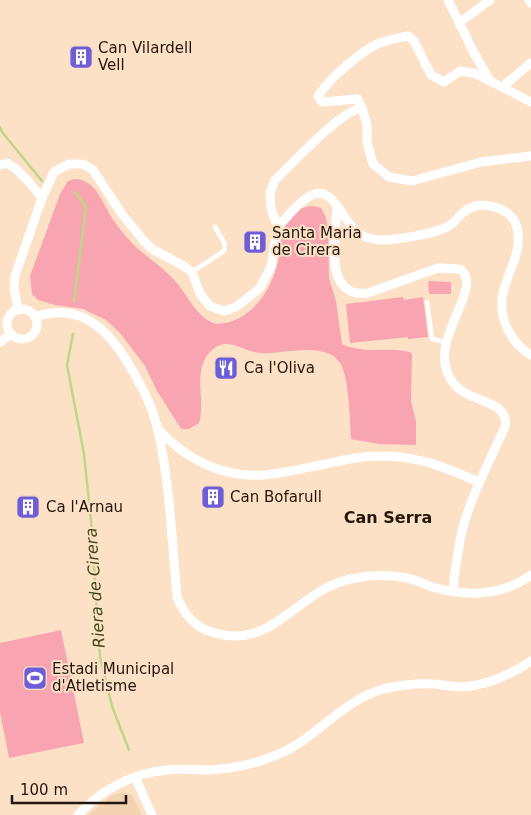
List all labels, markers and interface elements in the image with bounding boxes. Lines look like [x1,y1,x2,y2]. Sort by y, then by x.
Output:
place label: Can Vilardell Vell [98,39,192,74]
building icon: Can Vilardell Vell [68,44,94,70]
place label: Santa Maria de Cirera [272,224,362,259]
building icon: Santa Maria de Cirera [242,229,268,255]
restaurant icon: Ca l'Oliva [213,355,239,381]
place label: Ca l'Oliva [244,359,315,377]
building icon: Can Bofarull [200,484,226,510]
place label: Can Bofarull [230,488,322,506]
building icon: Ca l'Arnau [15,494,41,520]
place label: Ca l'Arnau [46,498,123,516]
district label: Can Serra [344,508,432,527]
water label: Riera de Cirera [81,527,109,649]
place label: Estadi Municipal d'Atletisme [52,660,174,695]
sports icon: Estadi Municipal d'Atletisme [22,665,48,691]
scale bar [12,772,126,804]
text: 100 m [20,781,68,799]

